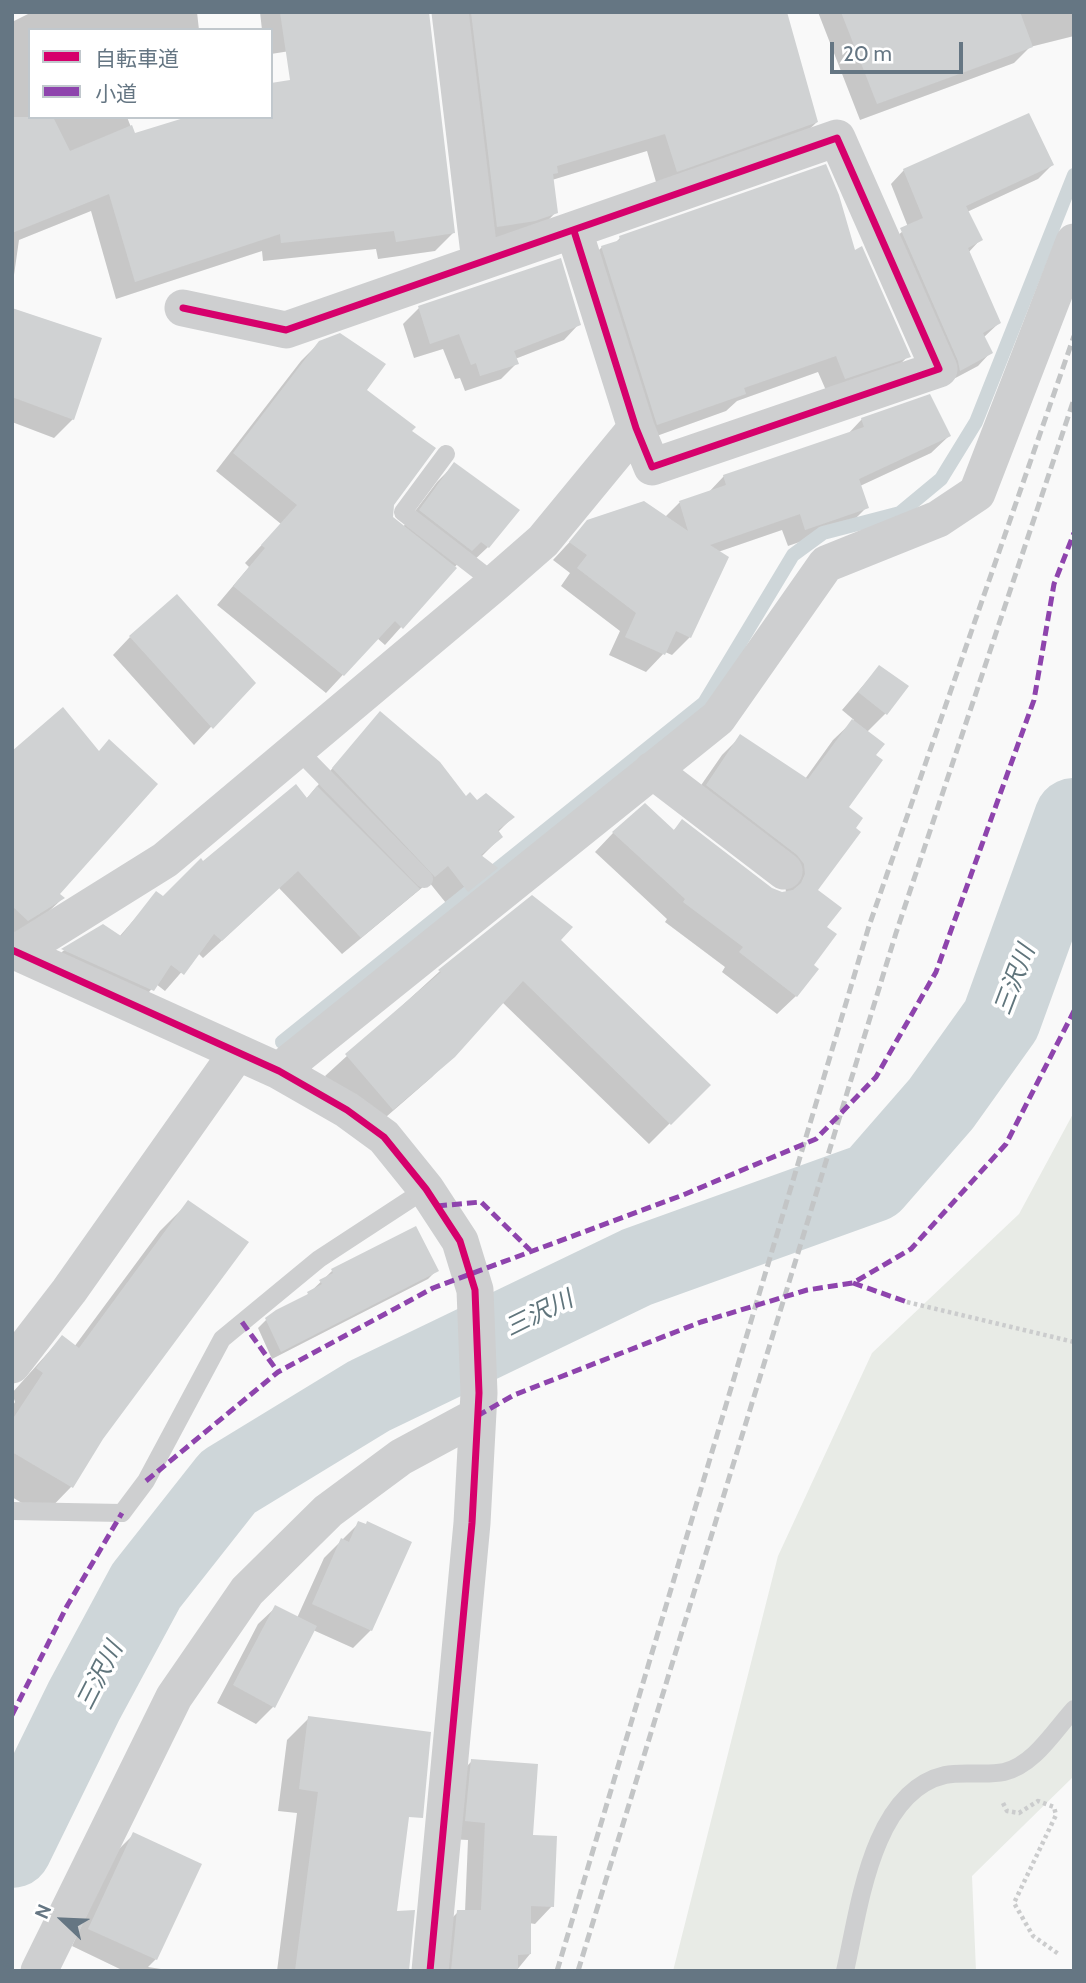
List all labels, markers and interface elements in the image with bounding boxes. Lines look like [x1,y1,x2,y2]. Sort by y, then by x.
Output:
legend [28,28,273,119]
scale bar [834,28,967,72]
text: 20 m [843,41,892,66]
text: 自転車道 [95,46,179,71]
text: 小道 [95,81,137,106]
water label: 三沢川 [989,941,1041,1019]
water label: 三沢川 [500,1285,578,1343]
water label: 三沢川 [71,1637,129,1715]
north arrow [28,1885,98,1955]
text: N [30,1901,56,1922]

